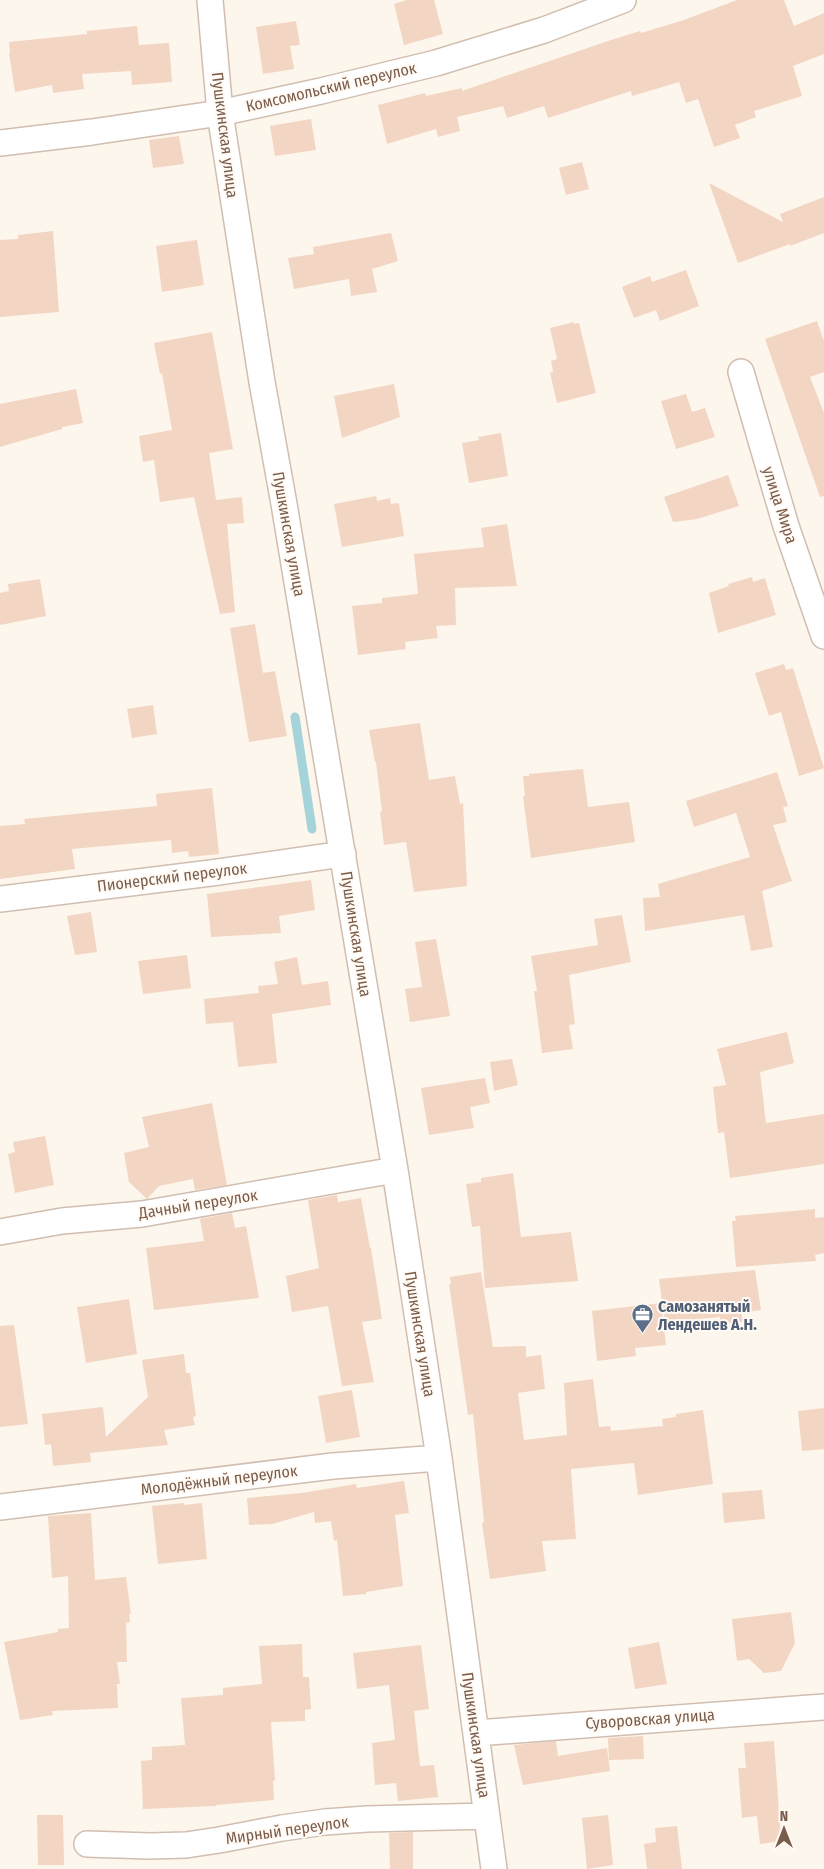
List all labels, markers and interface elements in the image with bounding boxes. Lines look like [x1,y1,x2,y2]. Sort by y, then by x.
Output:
street label: Комсомольский переулок [244,58,418,116]
street label: Пушкинская улица [208,71,242,199]
street label: улица Мира [759,464,801,546]
street label: Пушкинская улица [269,470,309,598]
street label: Пионерский переулок [96,858,248,896]
street label: Пушкинская улица [337,870,375,998]
street label: Дачный переулок [136,1185,259,1223]
street label: Пушкинская улица [401,1270,439,1398]
place label: Самозанятый Лендешев А.Н. [658,1297,757,1334]
office icon: Самозанятый Лендешев А.Н. [630,1303,654,1334]
street label: Молодёжный переулок [140,1461,299,1499]
street label: Пушкинская улица [458,1671,494,1799]
street label: Суворовская улица [585,1705,715,1733]
north arrow [759,1804,809,1854]
text: N [780,1808,788,1825]
street label: Мирный переулок [224,1812,350,1848]

